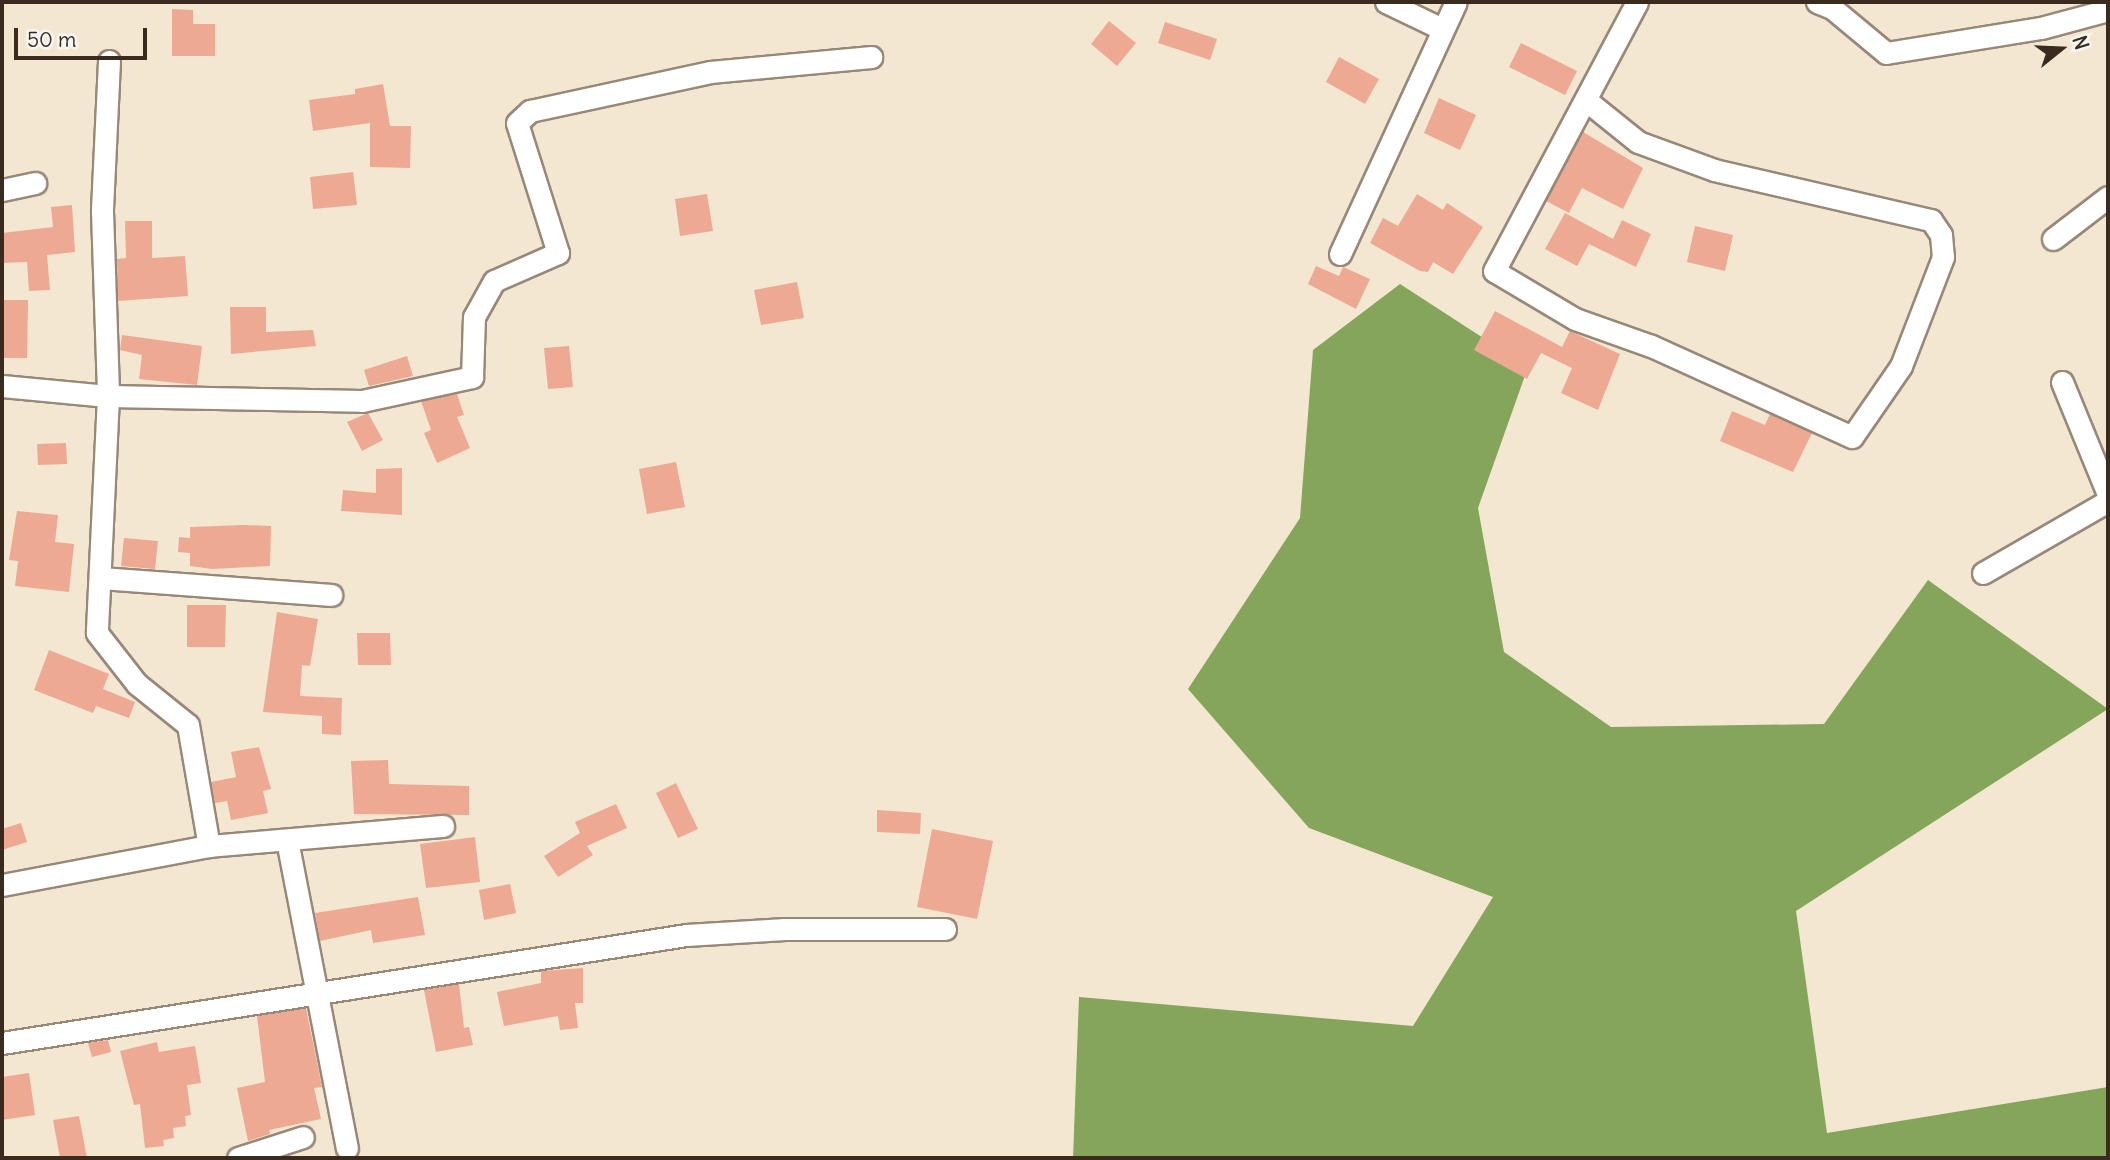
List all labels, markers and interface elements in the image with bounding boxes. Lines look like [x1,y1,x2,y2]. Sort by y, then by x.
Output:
scale bar [18,14,150,58]
north arrow [2026,14,2096,84]
text: 50 m [27,26,76,53]
text: N [2068,33,2094,52]

